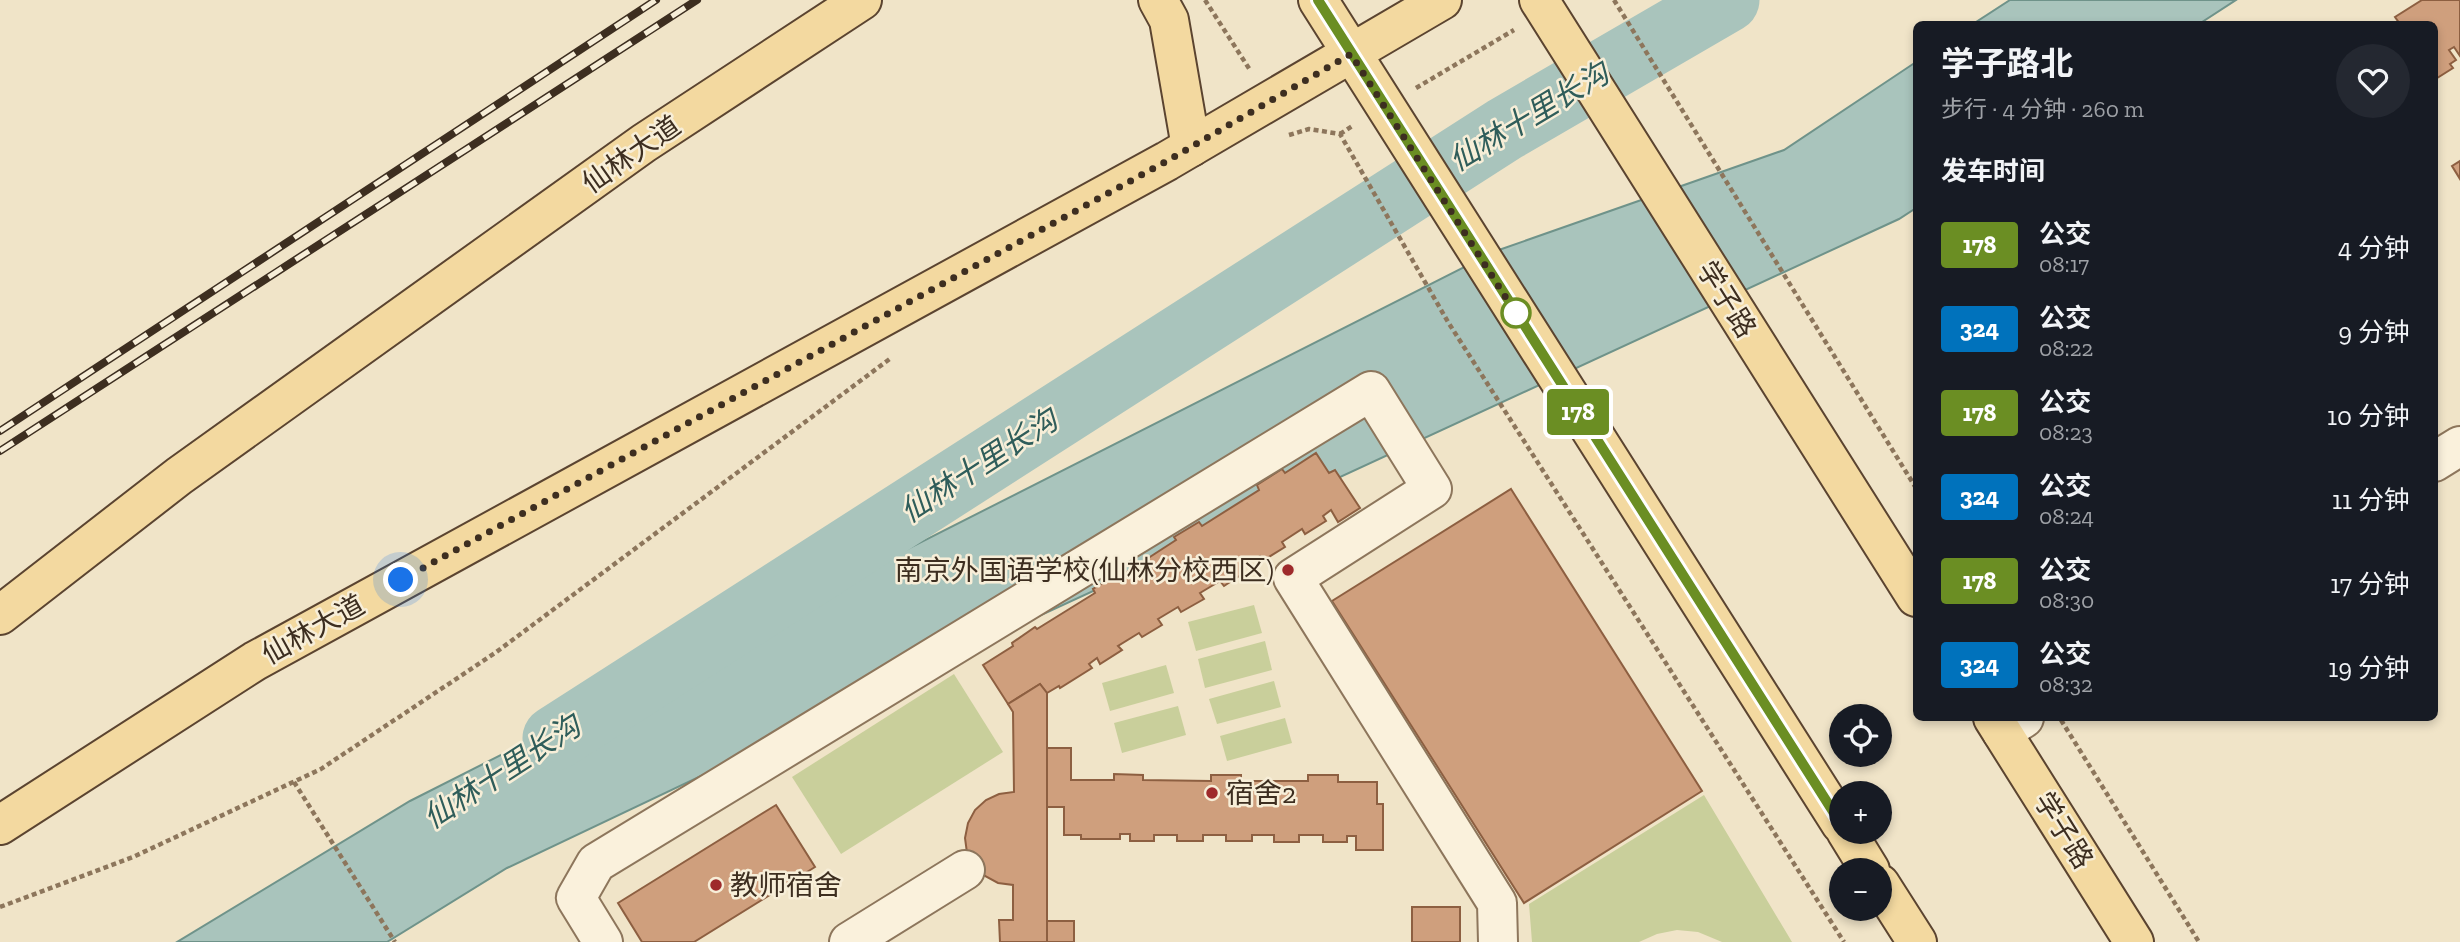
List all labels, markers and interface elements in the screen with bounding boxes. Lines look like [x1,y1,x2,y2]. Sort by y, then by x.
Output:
text: 学子路北 [1941,44,2073,83]
button: heart [2336,44,2410,118]
water label: 仙林十里长沟 [1443,54,1618,179]
text: 步行 · 4 分钟 · 260 m [1941,95,2144,123]
street label: 仙林大道 [576,109,687,200]
text: 发车时间 [1941,155,2045,187]
text: 公交 [2039,218,2091,250]
text: 178 [1962,230,1997,259]
text: 4 分钟 [2338,232,2410,264]
text: 08:17 [2039,250,2089,278]
street label: 学子路 [1690,255,1763,344]
unlabelled marker [1501,298,1531,328]
text: 公交 [2039,302,2091,334]
text: 324 [1960,314,1999,343]
text: 9 分钟 [2338,316,2410,348]
text: 08:22 [2039,334,2093,362]
text: 公交 [2039,386,2091,418]
line badge: 178 [1538,389,1618,435]
text: 178 [1561,397,1595,426]
text: 178 [1962,398,1997,427]
water label: 仙林十里长沟 [894,400,1067,530]
text: 10 分钟 [2327,400,2410,432]
text: 08:23 [2039,418,2093,446]
text: 公交 [2039,470,2091,502]
text: 324 [1960,482,1999,511]
text: 11 分钟 [2332,484,2410,516]
text: 08:24 [2039,502,2094,530]
place label: 南京外国语学校(仙林分校西区) [895,554,1274,587]
text: 公交 [2039,554,2091,586]
your location [383,562,418,597]
marker: 南京外国语学校(仙林分校西区) [1280,562,1296,578]
text: 178 [1962,566,1997,595]
text: 17 分钟 [2330,568,2410,600]
text: 08:30 [2039,586,2094,614]
street label: 仙林大道 [256,588,370,671]
text: 公交 [2039,638,2091,670]
text: 324 [1960,650,1999,679]
text: 19 分钟 [2328,652,2410,684]
text: 08:32 [2039,670,2093,698]
map controls [1829,704,1892,921]
button: locate [1829,704,1892,767]
water label: 仙林十里长沟 [417,706,590,836]
place label: 宿舍2 [1226,777,1296,810]
button: + [1829,781,1892,844]
marker: 宿舍2 [1204,785,1220,801]
street label: 学子路 [2027,786,2100,875]
button: − [1829,858,1892,921]
place label: 教师宿舍 [730,869,842,902]
marker: 教师宿舍 [708,877,724,893]

